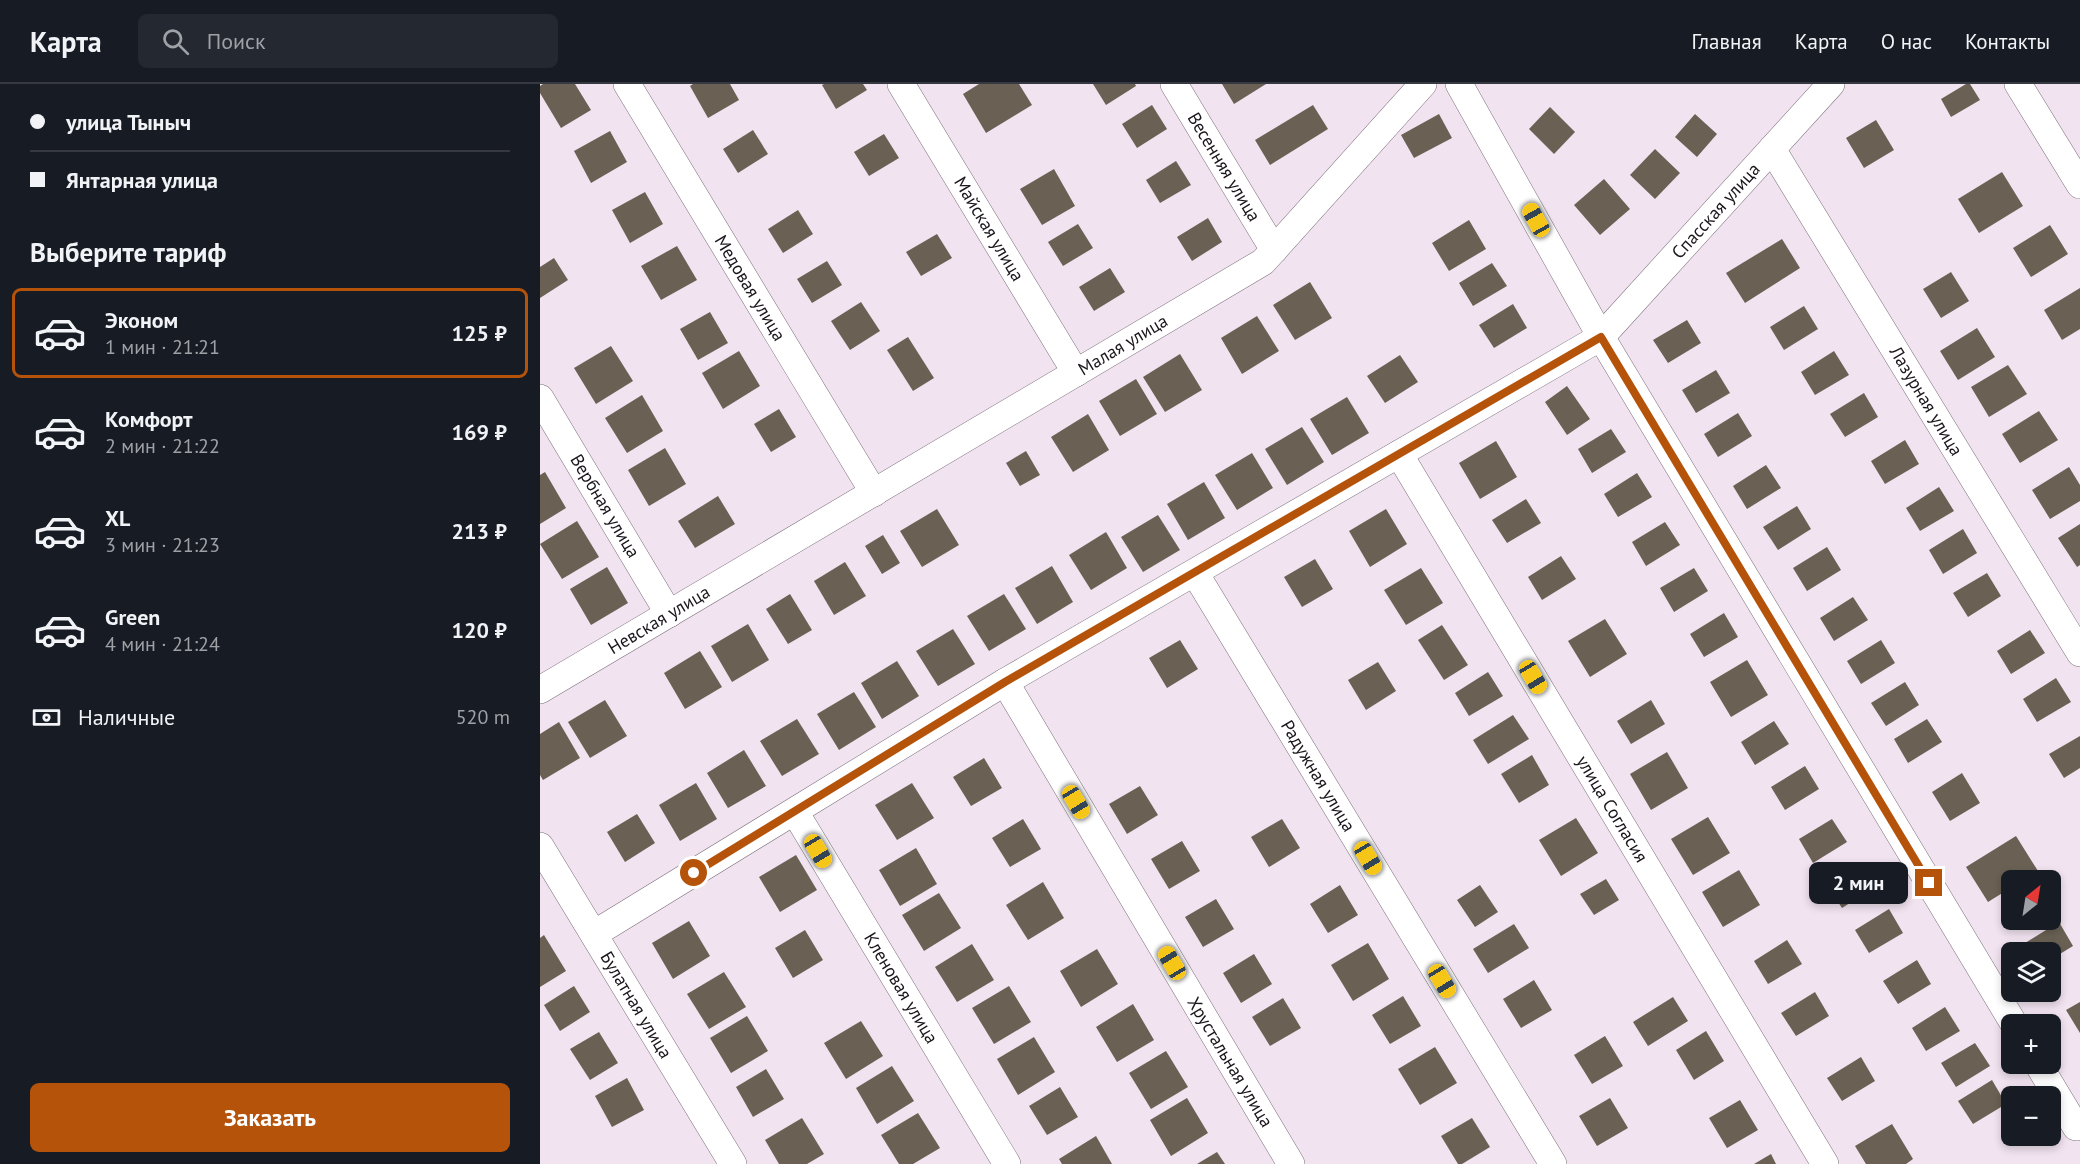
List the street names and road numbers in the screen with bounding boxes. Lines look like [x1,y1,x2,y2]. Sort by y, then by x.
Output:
street label: Весенняя улица [1183,108,1266,226]
street label: Спасская улица [1666,158,1765,263]
street label: Майская улица [949,172,1030,285]
street label: Медовая улица [710,231,791,345]
street label: Малая улица [1074,309,1172,380]
street label: Лазурная улица [1884,341,1968,460]
street label: Вербная улица [565,450,645,562]
street label: Невская улица [604,580,714,659]
street label: Радужная улица [1276,716,1361,836]
street label: улица Согласия [1571,751,1653,866]
street label: Кленовая улица [859,928,944,1048]
street label: Булатная улица [595,947,677,1063]
street label: Хрустальная улица [1182,992,1278,1131]

